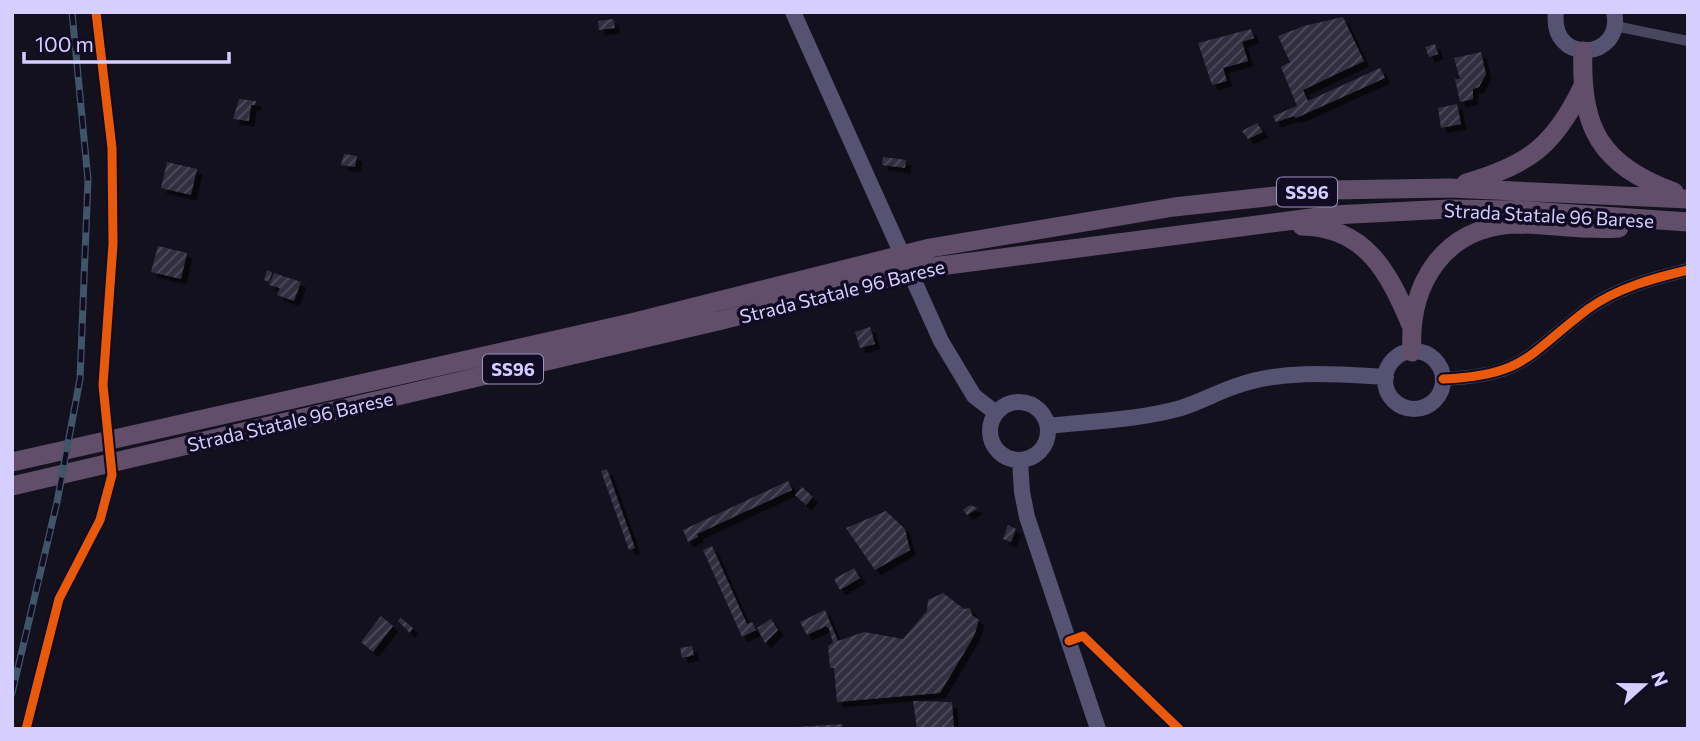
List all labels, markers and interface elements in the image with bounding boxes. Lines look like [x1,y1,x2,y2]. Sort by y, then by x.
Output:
scale bar [24,21,229,65]
text: 100 m [35,31,94,56]
road number: SS96 [1277,177,1337,206]
street label: Strada Statale 96 Barese [1443,198,1655,232]
street label: Strada Statale 96 Barese [737,254,947,328]
road number: SS96 [483,354,543,384]
street label: Strada Statale 96 Barese [185,386,395,456]
north arrow [1609,650,1679,720]
text: N [1647,668,1674,690]

